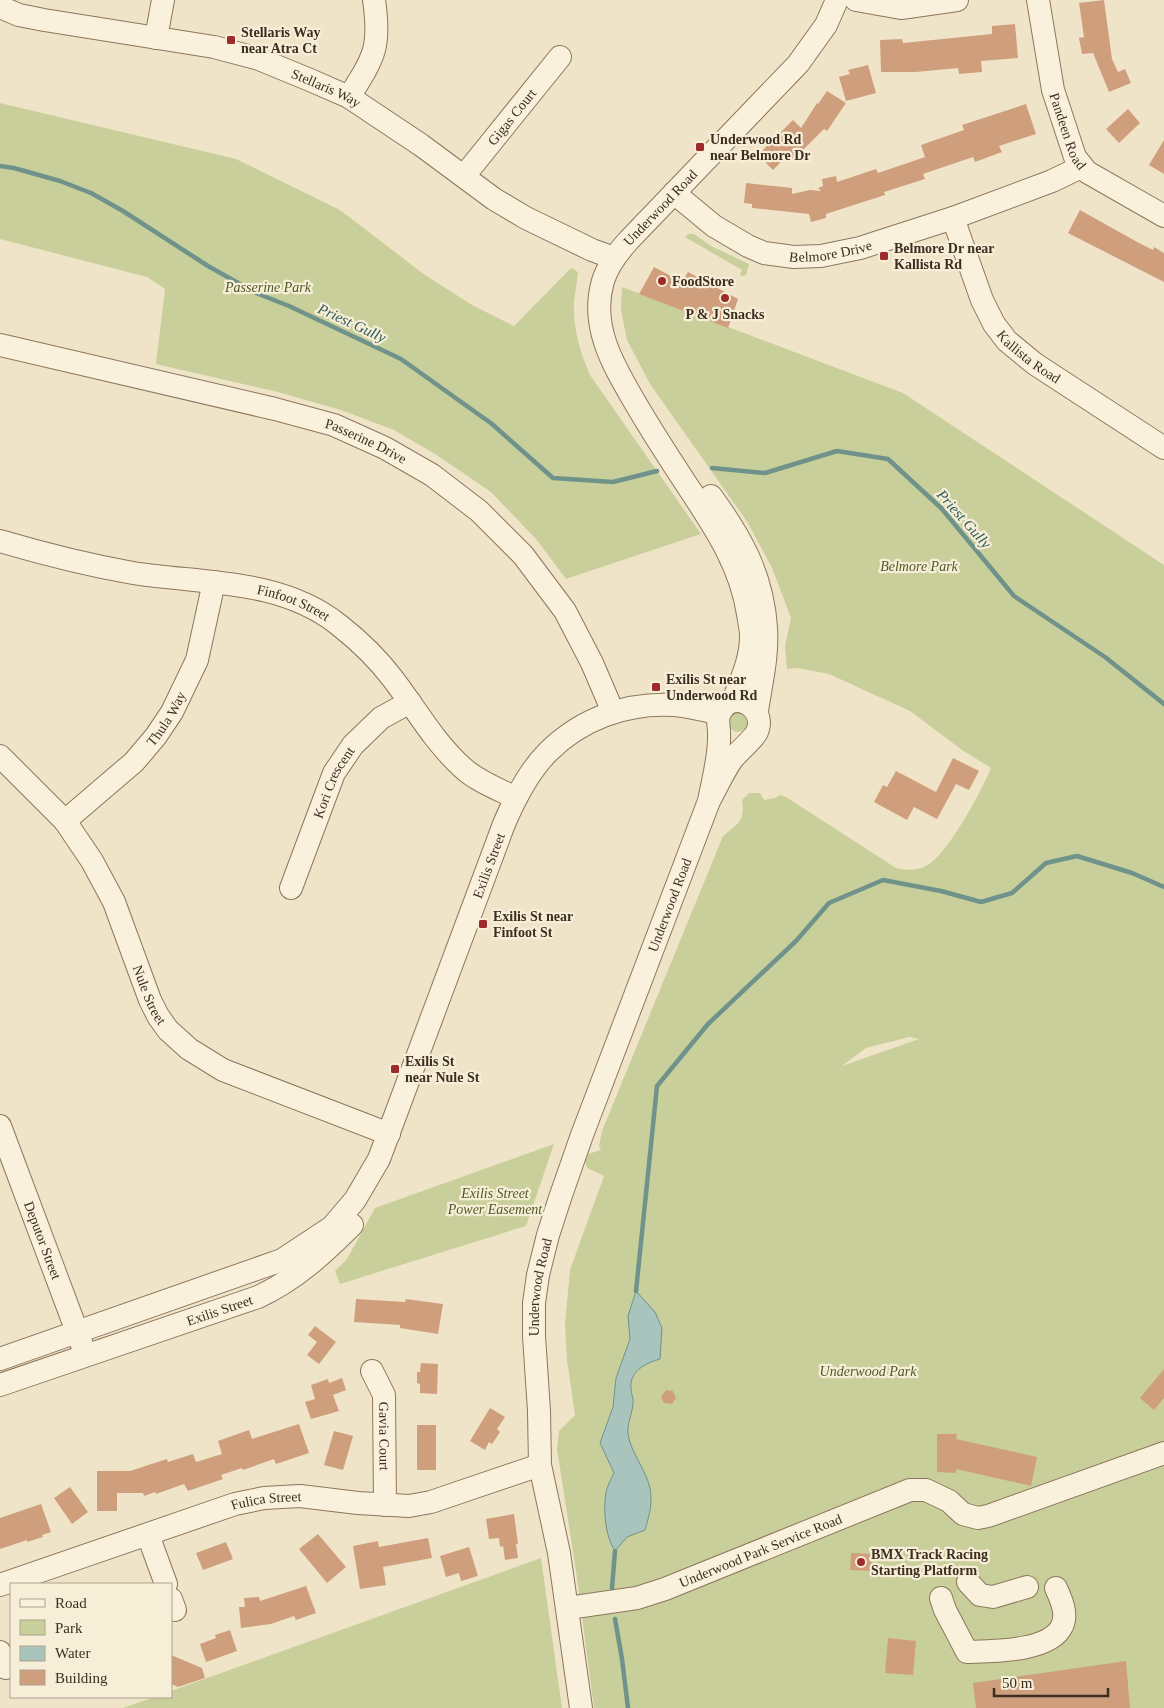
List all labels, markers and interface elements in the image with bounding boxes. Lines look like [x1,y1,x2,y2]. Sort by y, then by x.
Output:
place label: Stellaris Way near Atra Ct [241,25,320,56]
marker: Stellaris Way near Atra Ct [225,34,237,46]
street label: Stellaris Way [289,66,364,110]
street label: Gigas Court [485,86,539,148]
street label: Pandeen Road [1047,91,1089,172]
place label: Underwood Rd near Belmore Dr [710,132,811,163]
marker: Underwood Rd near Belmore Dr [694,141,706,153]
street label: Underwood Road [620,167,700,249]
street label: Belmore Drive [788,237,874,265]
place label: Belmore Dr near Kallista Rd [894,241,995,272]
marker: Belmore Dr near Kallista Rd [878,250,890,262]
place label: FoodStore [672,274,734,289]
marker: FoodStore [656,275,668,287]
park label: Passerine Park [224,280,312,295]
marker: P & J Snacks [719,292,731,304]
water label: Priest Gully [315,300,389,346]
place label: P & J Snacks [686,307,765,322]
street label: Kallista Road [994,327,1063,386]
street label: Passerine Drive [324,415,409,466]
water label: Priest Gully [933,486,995,552]
park label: Belmore Park [880,559,959,574]
street label: Finfoot Street [256,581,333,624]
place label: Exilis St near Underwood Rd [666,672,758,703]
marker: Exilis St near Underwood Rd [650,681,662,693]
street label: Thula Way [144,689,188,749]
street label: Kori Crescent [310,744,357,820]
street label: Exilis Street [469,831,508,900]
street label: Underwood Road [645,856,694,954]
place label: Exilis St near Finfoot St [493,909,573,940]
marker: Exilis St near Finfoot St [477,918,489,930]
street label: Nule Street [130,963,169,1028]
place label: Exilis St near Nule St [405,1054,480,1085]
marker: Exilis St near Nule St [389,1063,401,1075]
park label: Exilis Street Power Easement [447,1186,543,1217]
street label: Deputor Street [21,1199,64,1281]
street label: Underwood Road [527,1237,554,1336]
street label: Exilis Street [185,1292,255,1328]
park label: Underwood Park [820,1364,917,1379]
street label: Gavia Court [377,1402,392,1471]
street label: Fulica Street [229,1488,302,1512]
street label: Underwood Park Service Road [677,1511,844,1590]
place label: BMX Track Racing Starting Platform [871,1547,988,1578]
marker: BMX Track Racing Starting Platform [855,1556,867,1568]
legend [10,1583,172,1698]
text: Road [55,1595,87,1611]
text: Park [55,1620,83,1636]
text: Water [55,1645,90,1661]
scale bar [994,1666,1108,1698]
text: Building [55,1670,108,1686]
text: 50 m [1002,1675,1033,1691]

